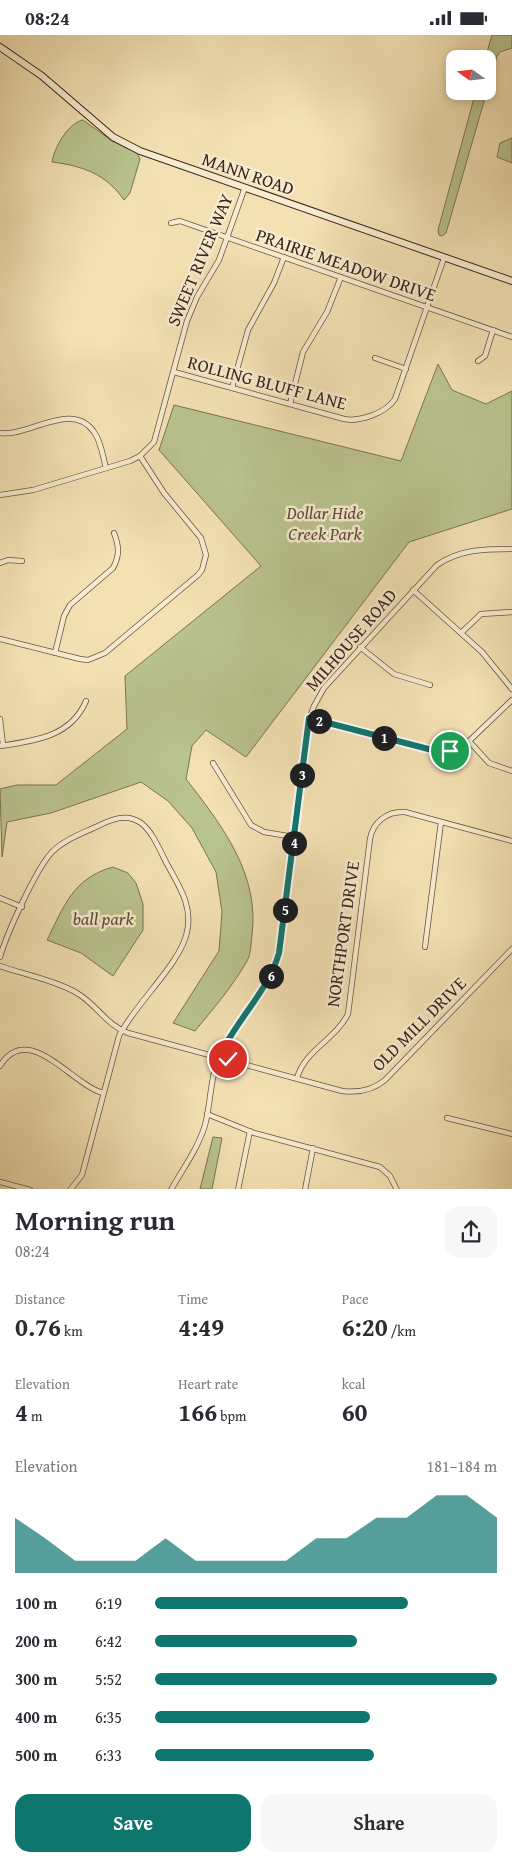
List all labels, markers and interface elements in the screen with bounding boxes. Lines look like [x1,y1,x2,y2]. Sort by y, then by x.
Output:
text: 08:24 [25,4,70,32]
north arrow [446,50,496,100]
map controls [446,50,496,100]
street label: MANN ROAD [198,145,298,202]
street label: SWEET RIVER WAY [159,189,240,330]
street label: PRAIRIE MEADOW DRIVE [252,221,440,308]
street label: ROLLING BLUFF LANE [185,348,350,417]
park label: Dollar Hide Creek Park [286,499,363,547]
street label: MILHOUSE ROAD [298,582,403,697]
pin: 2 [306,709,332,733]
text: 2 [316,711,323,731]
pin: 1 [372,725,396,751]
text: 1 [381,728,388,748]
pin [429,730,471,772]
icon: arrive [436,737,464,765]
pin: 3 [290,763,314,787]
text: 3 [299,765,306,785]
pin: 4 [282,831,306,855]
text: 4 [291,833,298,853]
street label: NORTHPORT DRIVE [319,859,366,1009]
pin: 5 [272,897,298,923]
text: 5 [282,900,289,920]
park label: ball park [72,905,134,932]
pin: 6 [258,963,284,989]
text: 6 [268,966,275,986]
street label: OLD MILL DRIVE [365,970,472,1077]
pin [207,1038,249,1080]
icon: check [214,1045,242,1073]
text: Morning run [15,1199,175,1240]
button: share [445,1206,497,1258]
text: 08:24 [15,1239,50,1263]
text: Distance [15,1289,65,1309]
text: Time [178,1289,208,1309]
text: Pace [342,1289,369,1309]
text: 0.76 [15,1309,61,1345]
text: 4:49 [178,1309,224,1345]
text: 6:20 [342,1309,388,1345]
text: km [61,1321,83,1341]
text: /km [388,1321,416,1341]
text: Elevation [15,1374,70,1394]
text: Heart rate [178,1374,238,1394]
text: kcal [342,1374,366,1394]
text: 4 [15,1394,28,1430]
text: 166 [178,1394,217,1430]
text: 60 [342,1394,368,1430]
text: m [28,1406,42,1426]
text: bpm [217,1406,247,1426]
text: Elevation [15,1454,78,1478]
text: 181–184 m [427,1454,497,1478]
text: 100 m [15,1591,57,1615]
text: 6:19 [95,1591,122,1615]
text: 200 m [15,1629,57,1653]
text: 6:42 [95,1629,122,1653]
text: 300 m [15,1667,57,1691]
text: 5:52 [95,1667,122,1691]
text: 400 m [15,1705,57,1729]
text: 6:35 [95,1705,122,1729]
text: 500 m [15,1743,57,1767]
text: 6:33 [95,1743,122,1767]
button: Save [15,1794,251,1852]
button: Share [261,1794,497,1852]

